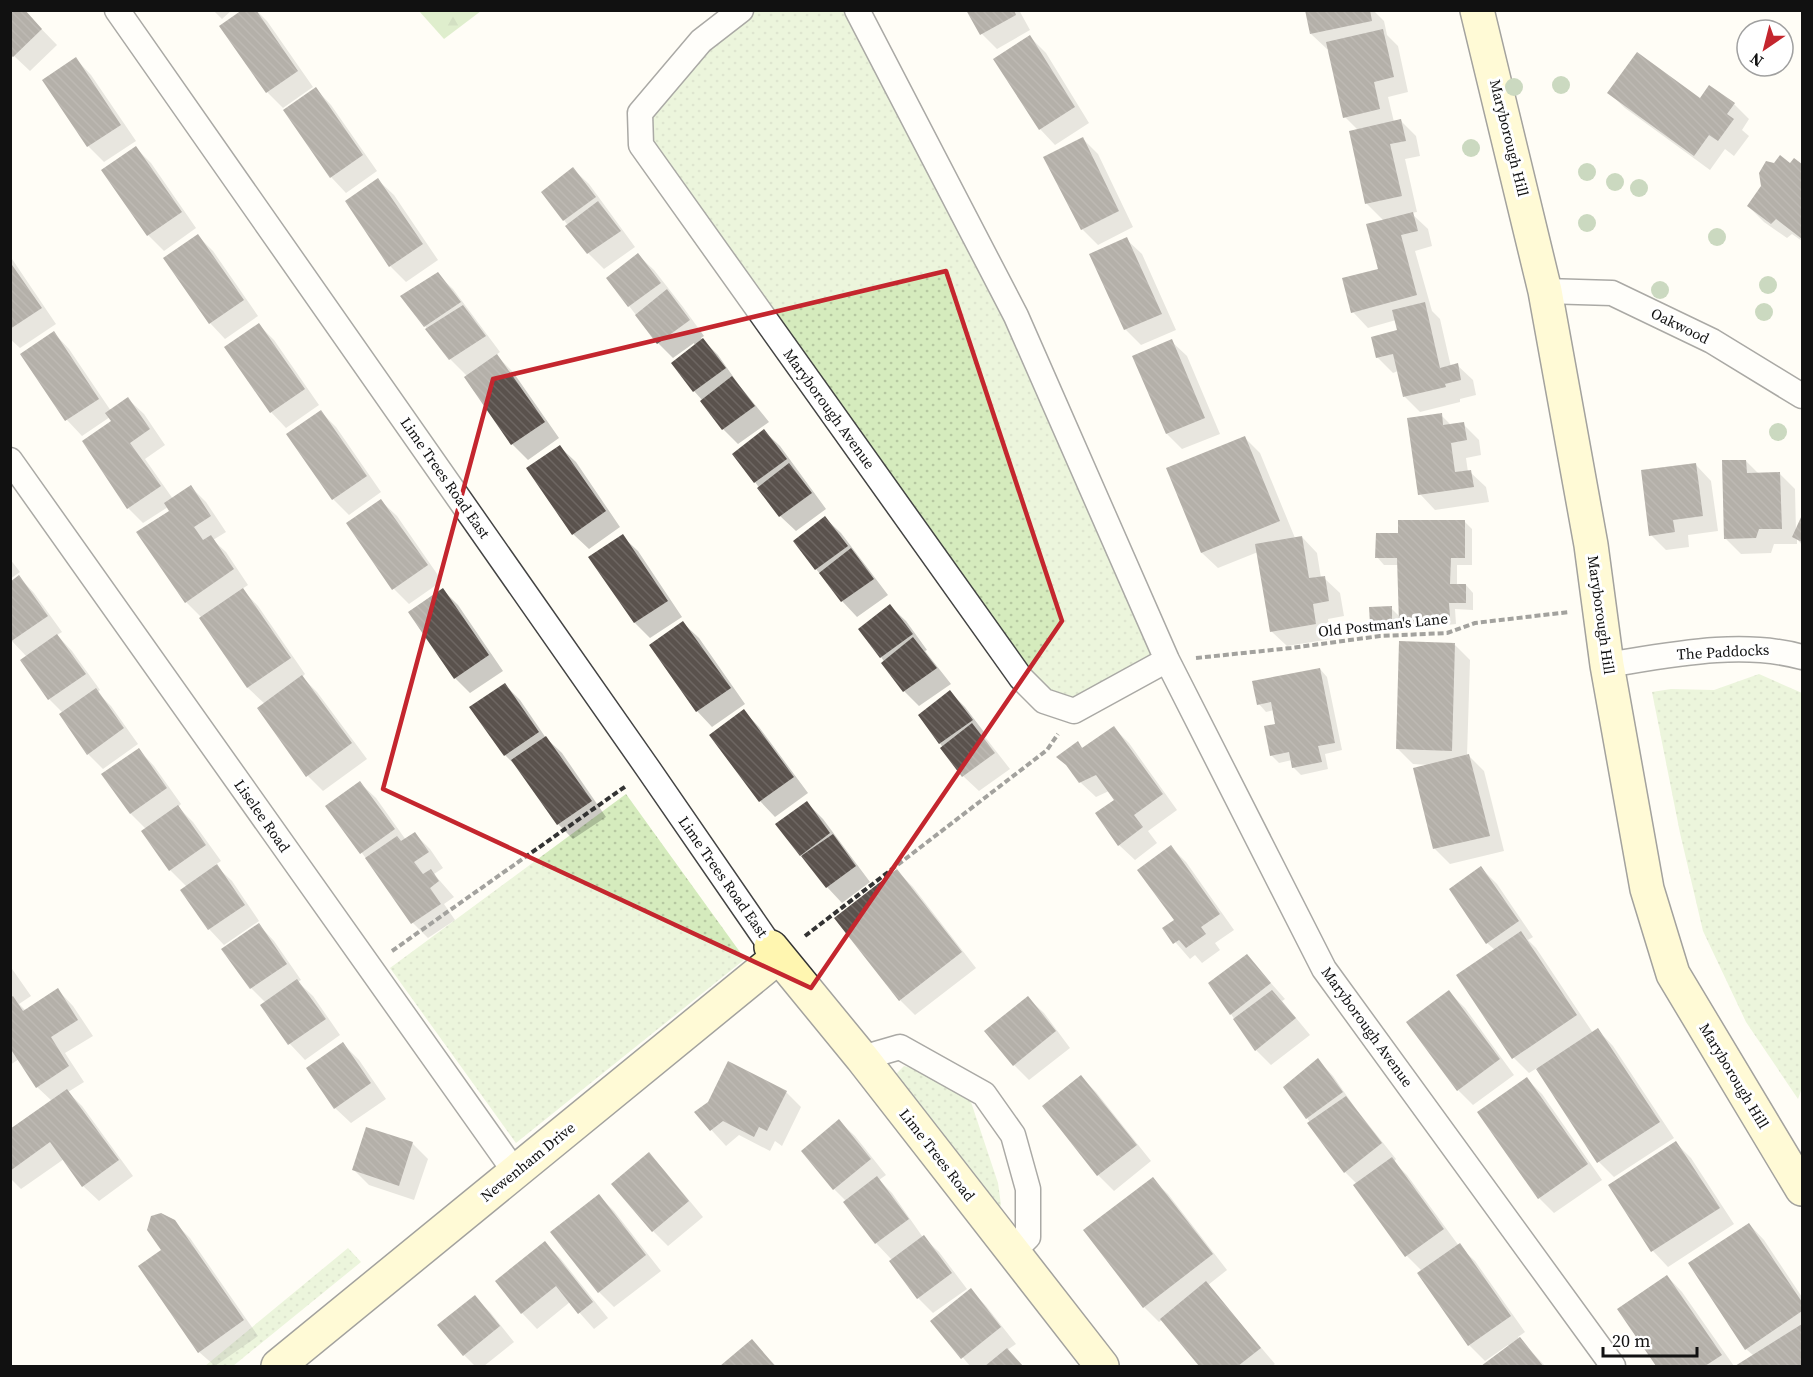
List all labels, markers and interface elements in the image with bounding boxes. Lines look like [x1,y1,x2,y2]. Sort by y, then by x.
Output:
north arrow [1735,18,1795,78]
text: N [1745,48,1767,73]
street label: Maryborough Hill [1485,77,1534,199]
street label: Oakwood [1647,302,1713,349]
street label: Maryborough Avenue [779,344,880,473]
street label: Lime Trees Road East [396,413,495,543]
street label: Maryborough Hill [1583,554,1620,676]
street label: Old Postman's Lane [1317,607,1449,642]
street label: The Paddocks [1676,639,1770,664]
street label: Liselee Road [230,775,296,857]
street label: Lime Trees Road East [674,812,773,942]
street label: Maryborough Avenue [1317,962,1418,1091]
street label: Maryborough Hill [1695,1019,1775,1133]
street label: Lime Trees Road [895,1104,980,1206]
street label: Newenham Drive [476,1117,580,1206]
scale bar [1603,1320,1698,1358]
text: 20 m [1612,1328,1650,1353]

